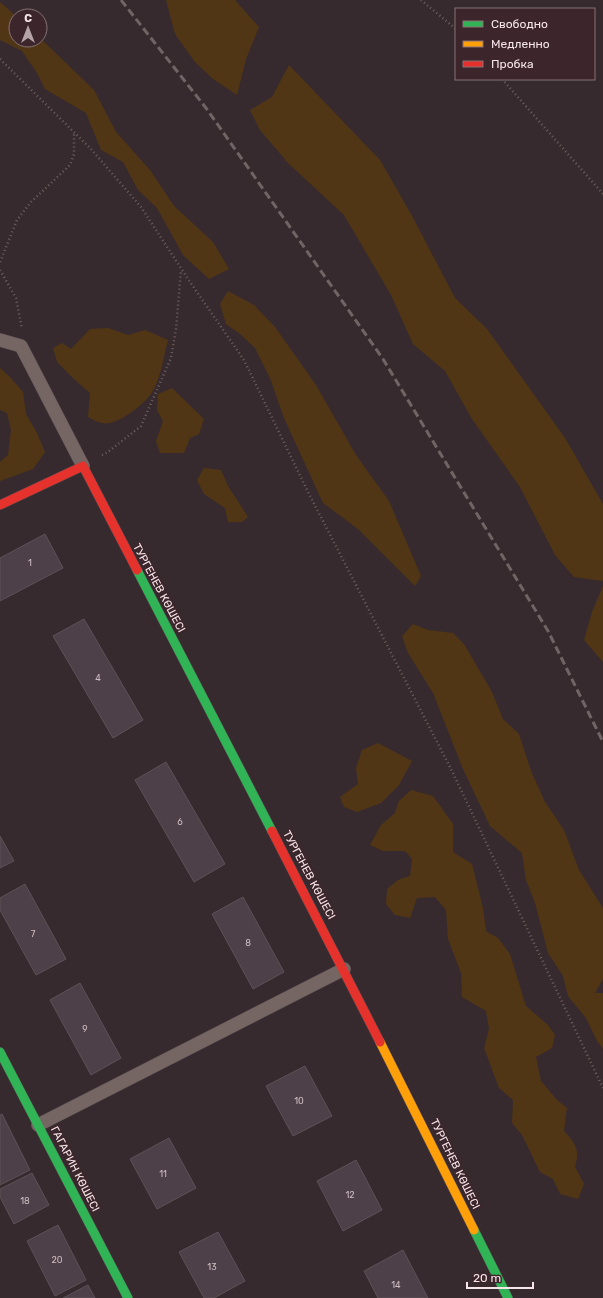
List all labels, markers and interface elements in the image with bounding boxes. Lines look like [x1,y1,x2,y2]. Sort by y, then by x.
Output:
north arrow [8,8,48,48]
legend [455,8,595,80]
text: С [24,12,32,25]
text: Свободно [491,17,548,31]
text: Медленно [491,37,550,51]
text: Пробка [491,57,534,71]
street label: ТУРГЕНЕВ КӨШЕСІ [130,541,188,635]
house number: 1 [28,558,32,568]
house number: 4 [95,673,101,683]
house number: 6 [177,817,183,827]
street label: ТУРГЕНЕВ КӨШЕСІ [280,828,338,922]
house number: 7 [31,929,36,939]
house number: 8 [245,938,251,948]
house number: 9 [82,1024,88,1034]
house number: 10 [294,1096,304,1106]
street label: ТУРГЕНЕВ КӨШЕСІ [427,1117,483,1211]
street label: ГАГАРИН КӨШЕСІ [48,1124,102,1214]
house number: 11 [159,1169,167,1179]
house number: 12 [345,1190,355,1200]
house number: 18 [20,1196,30,1206]
house number: 20 [52,1255,63,1265]
house number: 13 [207,1262,217,1272]
scale bar [467,1264,533,1290]
text: 20 m [473,1271,501,1285]
house number: 14 [391,1280,401,1290]

